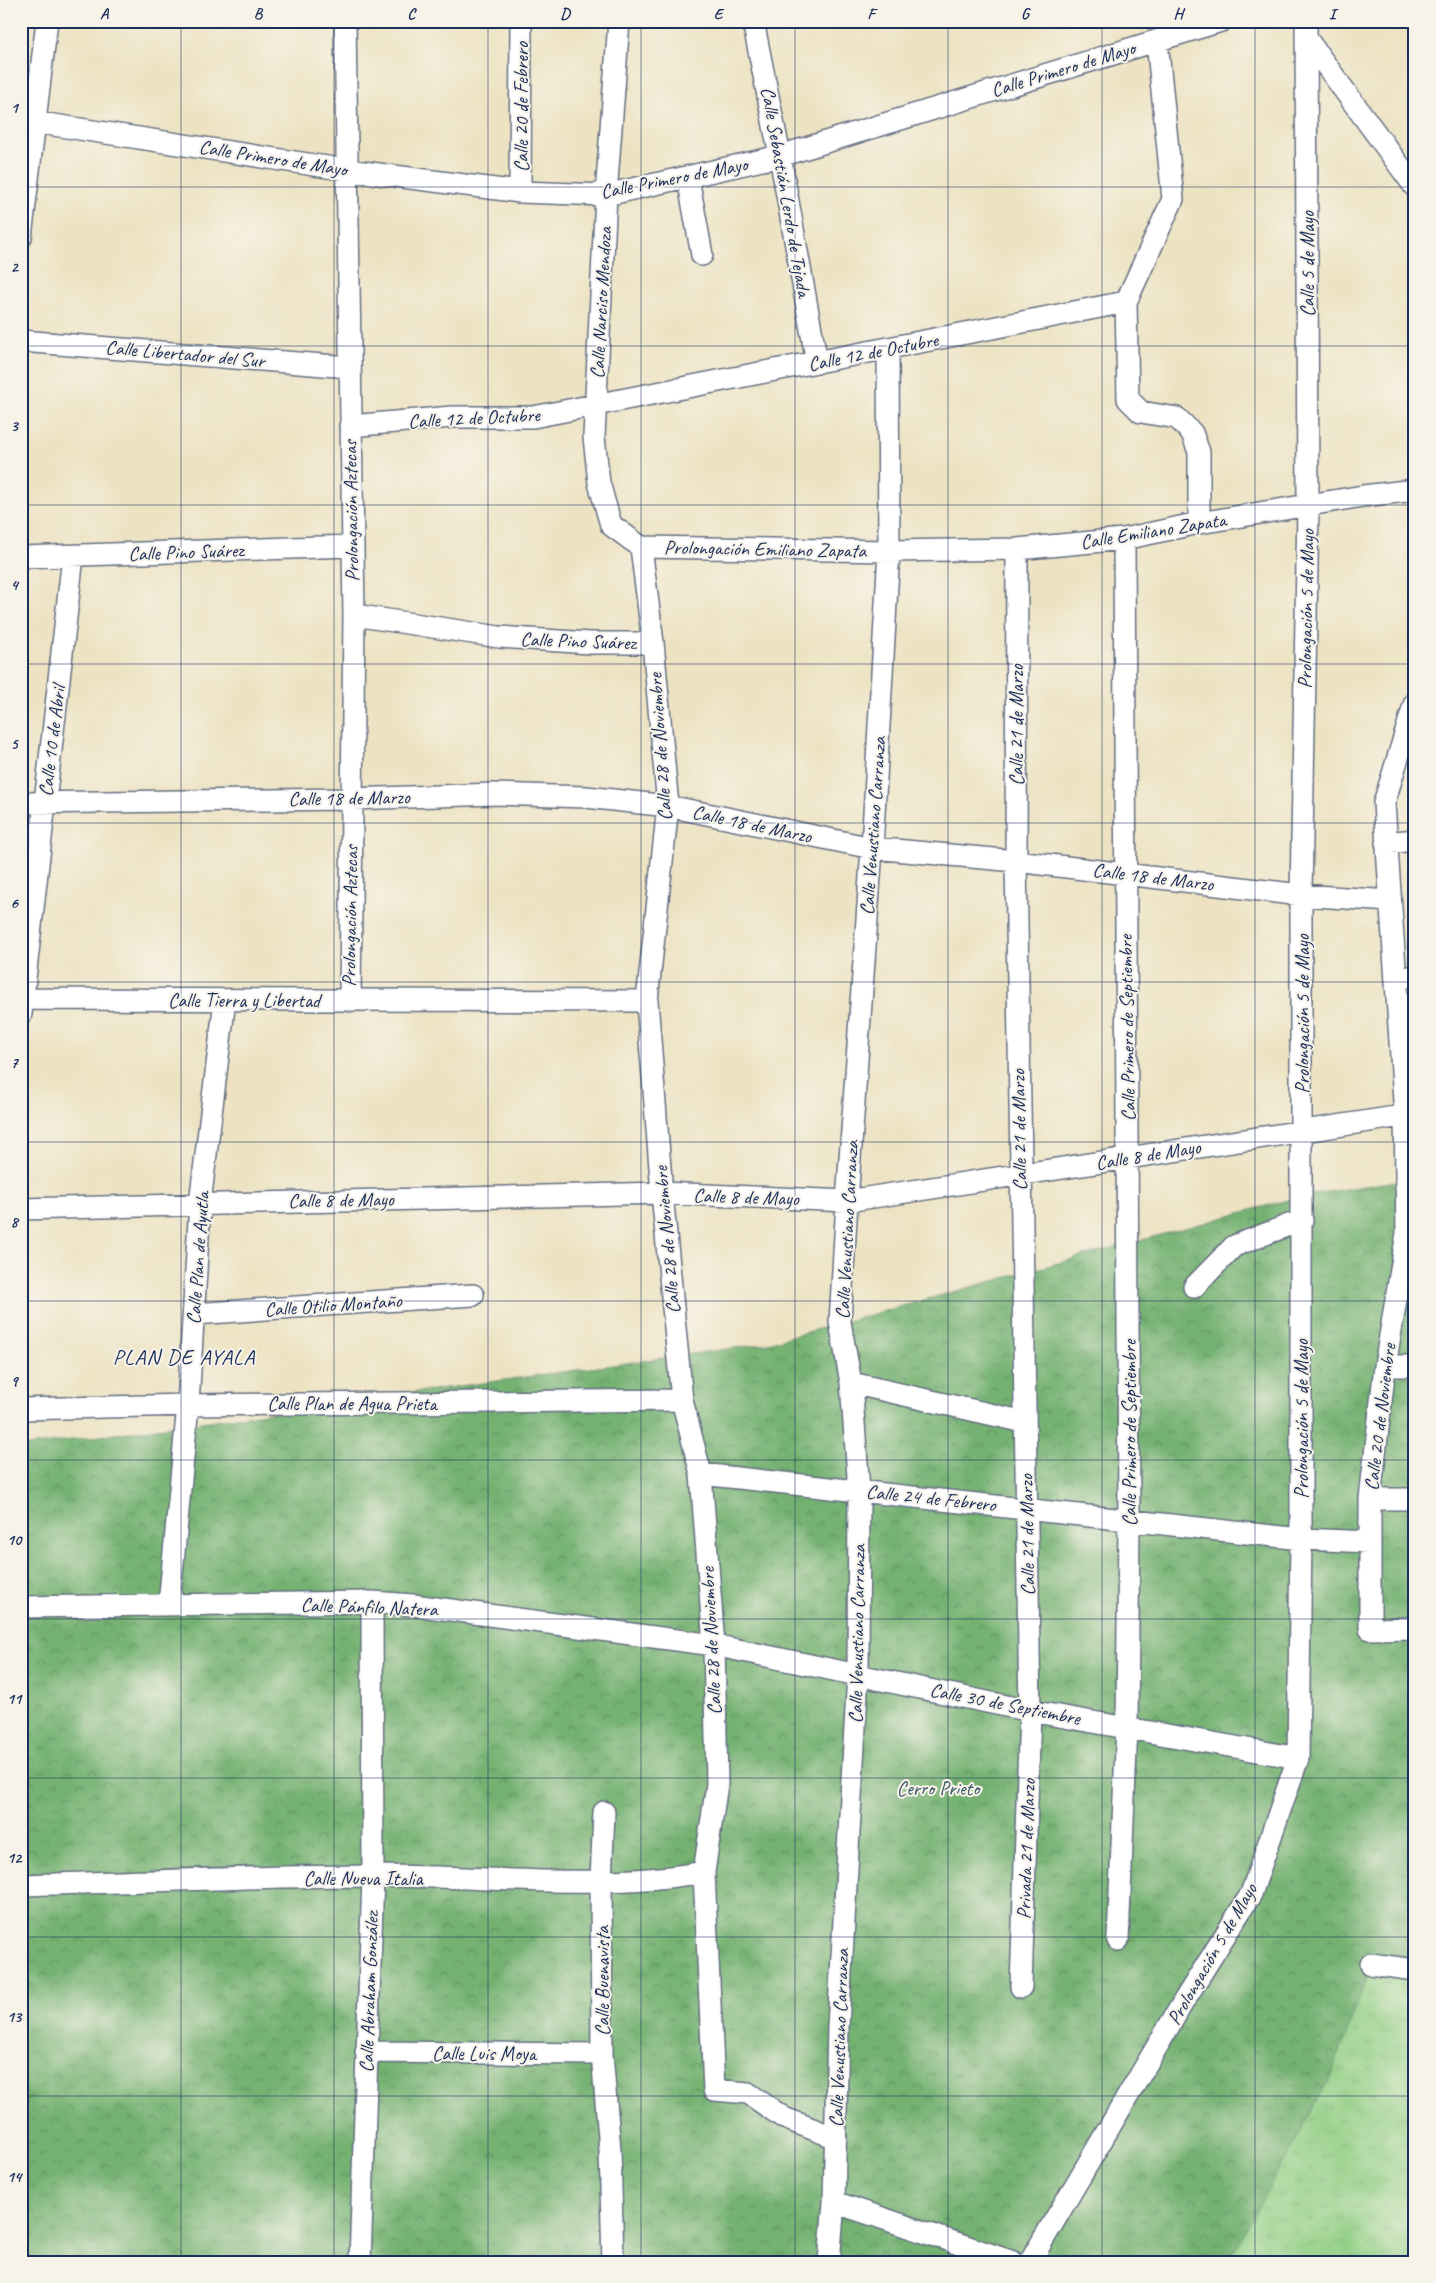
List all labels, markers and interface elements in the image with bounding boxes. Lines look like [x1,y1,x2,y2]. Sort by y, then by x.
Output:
text: A [100,4,110,24]
text: B [254,4,264,24]
text: C [407,4,417,24]
text: D [560,4,571,24]
text: E [714,4,725,24]
text: F [867,4,878,24]
text: G [1021,4,1031,24]
text: H [1173,4,1185,24]
text: I [1329,4,1339,24]
street label: Calle Primero de Mayo [988,35,1140,103]
street label: Calle 20 de Febrero [509,41,534,172]
street label: Calle Sebastián Lerdo de Tejada [755,85,817,301]
text: 1 [10,98,19,118]
street label: Calle Primero de Mayo [197,134,350,182]
street label: Calle Primero de Mayo [598,151,751,204]
street label: Calle 5 de Mayo [1295,210,1320,317]
street label: Calle Narciso Mendoza [585,225,618,379]
text: 2 [10,257,19,277]
street label: Calle 12 de Octubre [806,327,941,377]
street label: Calle Libertador del Sur [104,335,267,374]
street label: Calle 12 de Octubre [408,402,542,434]
text: 3 [10,416,19,436]
street label: Prolongación Aztecas [337,438,365,582]
street label: Calle Emiliano Zapata [1078,507,1229,555]
street label: Prolongación 5 de Mayo [1292,528,1320,689]
street label: Prolongación Emiliano Zapata [664,535,868,563]
street label: Calle Pino Suárez [128,537,246,567]
text: 4 [10,575,19,595]
street label: Calle Pino Suárez [520,626,638,656]
street label: Calle 21 de Marzo [1004,663,1029,786]
street label: Calle 28 de Noviembre [642,671,678,822]
street label: Calle 10 de Abril [33,681,72,798]
text: 5 [11,734,20,754]
street label: Calle Venustiano Carranza [854,735,892,916]
street label: Calle 18 de Marzo [288,784,411,812]
street label: Calle 18 de Marzo [690,799,815,849]
street label: Prolongación Aztecas [336,843,364,987]
street label: Calle 18 de Marzo [1091,857,1216,897]
text: 6 [10,893,19,913]
street label: Calle Primero de Septiembre [1113,933,1141,1121]
street label: Prolongación 5 de Mayo [1290,933,1315,1094]
street label: Calle Tierra y Libertad [168,988,323,1013]
text: 7 [10,1053,19,1073]
street label: Calle 21 de Marzo [1005,1068,1033,1191]
street label: Calle 8 de Mayo [1094,1134,1203,1176]
street label: Calle Venustiano Carranza [830,1139,864,1320]
street label: Calle 28 de Noviembre [648,1164,686,1315]
street label: Calle 8 de Mayo [693,1183,800,1211]
street label: Calle 8 de Mayo [288,1187,395,1213]
street label: Calle Plan de Ayutla [181,1189,215,1325]
text: 8 [10,1212,19,1232]
street label: Calle Otilio Montaño [264,1288,403,1322]
street label: Calle Primero de Septiembre [1117,1338,1142,1526]
street label: Prolongación 5 de Mayo [1289,1338,1314,1499]
street label: Calle 20 de Noviembre [1359,1341,1402,1492]
district label: PLAN DE AYALA [113,1343,255,1371]
text: 9 [10,1371,19,1391]
street label: Calle Plan de Agua Prieta [267,1391,439,1416]
street label: Calle 21 de Marzo [1013,1473,1041,1596]
street label: Calle 24 de Febrero [865,1479,998,1517]
text: 10 [7,1530,23,1550]
street label: Calle Venustiano Carranza [843,1543,871,1724]
street label: Calle 28 de Noviembre [695,1565,727,1715]
street label: Calle Pánfilo Natera [300,1592,439,1622]
street label: Calle 30 de Septiembre [928,1677,1084,1731]
text: 11 [7,1689,23,1709]
park label: Cerro Prieto [897,1776,981,1801]
street label: Privada 21 de Marzo [1011,1777,1041,1920]
text: 12 [7,1848,23,1868]
street label: Calle Nueva Italia [303,1866,425,1891]
street label: Prolongación 5 de Mayo [1161,1878,1263,2029]
street label: Calle Abraham González [354,1909,384,2073]
street label: Calle Buenavista [590,1925,615,2036]
street label: Calle Venustiano Carranza [823,1947,855,2128]
text: 13 [7,2007,23,2027]
street label: Calle Luis Moya [432,2041,538,2066]
text: 14 [7,2167,23,2187]

